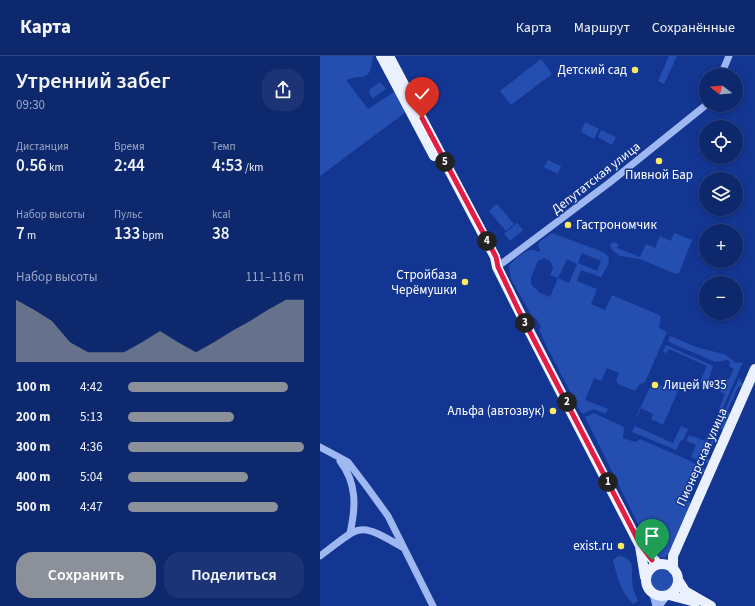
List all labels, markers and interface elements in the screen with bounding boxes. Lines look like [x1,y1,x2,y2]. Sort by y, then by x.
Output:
text: Карта [20,14,71,41]
text: Карта [516,18,552,38]
text: Маршрут [574,18,630,38]
text: Сохранённые [652,18,735,38]
place label: Детский сад [558,61,627,79]
text: Утренний забег [16,65,171,97]
marker: Детский сад [630,65,640,75]
north arrow [699,68,743,112]
map controls [699,68,743,320]
button: share [262,69,304,111]
pin [405,77,439,118]
icon: check [411,83,433,105]
text: 09:30 [16,96,45,114]
button: locate [699,120,743,164]
street label: Депутатская улица [548,138,644,218]
text: Дистанция [16,139,69,154]
text: Время [114,139,145,154]
text: Темп [212,139,236,154]
pin: 5 [435,152,455,172]
text: 0.56 [16,154,47,178]
text: 2:44 [114,154,145,178]
text: 4:53 [212,154,243,178]
text: 5 [442,154,448,169]
marker: Пивной Бар [654,156,664,166]
text: km [47,160,64,175]
text: /km [243,160,263,175]
place label: Пивной Бар [625,166,693,184]
button: layers [699,172,743,216]
text: Набор высоты [16,207,85,222]
text: Пульс [114,207,142,222]
text: kcal [212,207,231,222]
place label: Гастрономчик [576,216,657,234]
marker: Гастрономчик [563,220,573,230]
text: 7 [16,222,25,246]
text: 133 [114,222,140,246]
text: 38 [212,222,229,246]
button: + [699,224,743,268]
text: m [25,228,36,243]
text: bpm [140,228,164,243]
pin: 4 [477,231,497,251]
text: 4 [484,233,490,248]
place label: Стройбаза Черёмушки [391,266,457,299]
text: Набор высоты [16,268,98,286]
text: 111–116 m [246,268,304,286]
button: − [699,276,743,320]
marker: Стройбаза Черёмушки [460,277,470,287]
pin: 3 [515,313,535,333]
text: 3 [522,315,528,330]
place label: Лицей №35 [663,376,727,394]
text: 100 m [16,378,50,396]
text: 4:42 [80,378,103,396]
marker: Лицей №35 [650,380,660,390]
pin: 2 [557,392,577,412]
text: 2 [564,394,570,409]
place label: Альфа (автозвук) [448,402,545,420]
street label: Пионерская улица [672,405,732,509]
marker: Альфа (автозвук) [548,406,558,416]
text: 200 m [16,408,50,426]
text: 5:13 [80,408,103,426]
text: 300 m [16,438,50,456]
text: 4:36 [80,438,103,456]
text: 400 m [16,468,50,486]
text: 5:04 [80,468,103,486]
pin: 1 [598,472,618,492]
text: 1 [605,474,611,489]
text: 500 m [16,498,50,516]
text: 4:47 [80,498,103,516]
pin [635,519,669,560]
icon: arrive [641,525,663,547]
place label: exist.ru [573,537,613,555]
marker: exist.ru [616,541,626,551]
button: Сохранить [16,552,156,598]
button: Поделиться [164,552,304,598]

